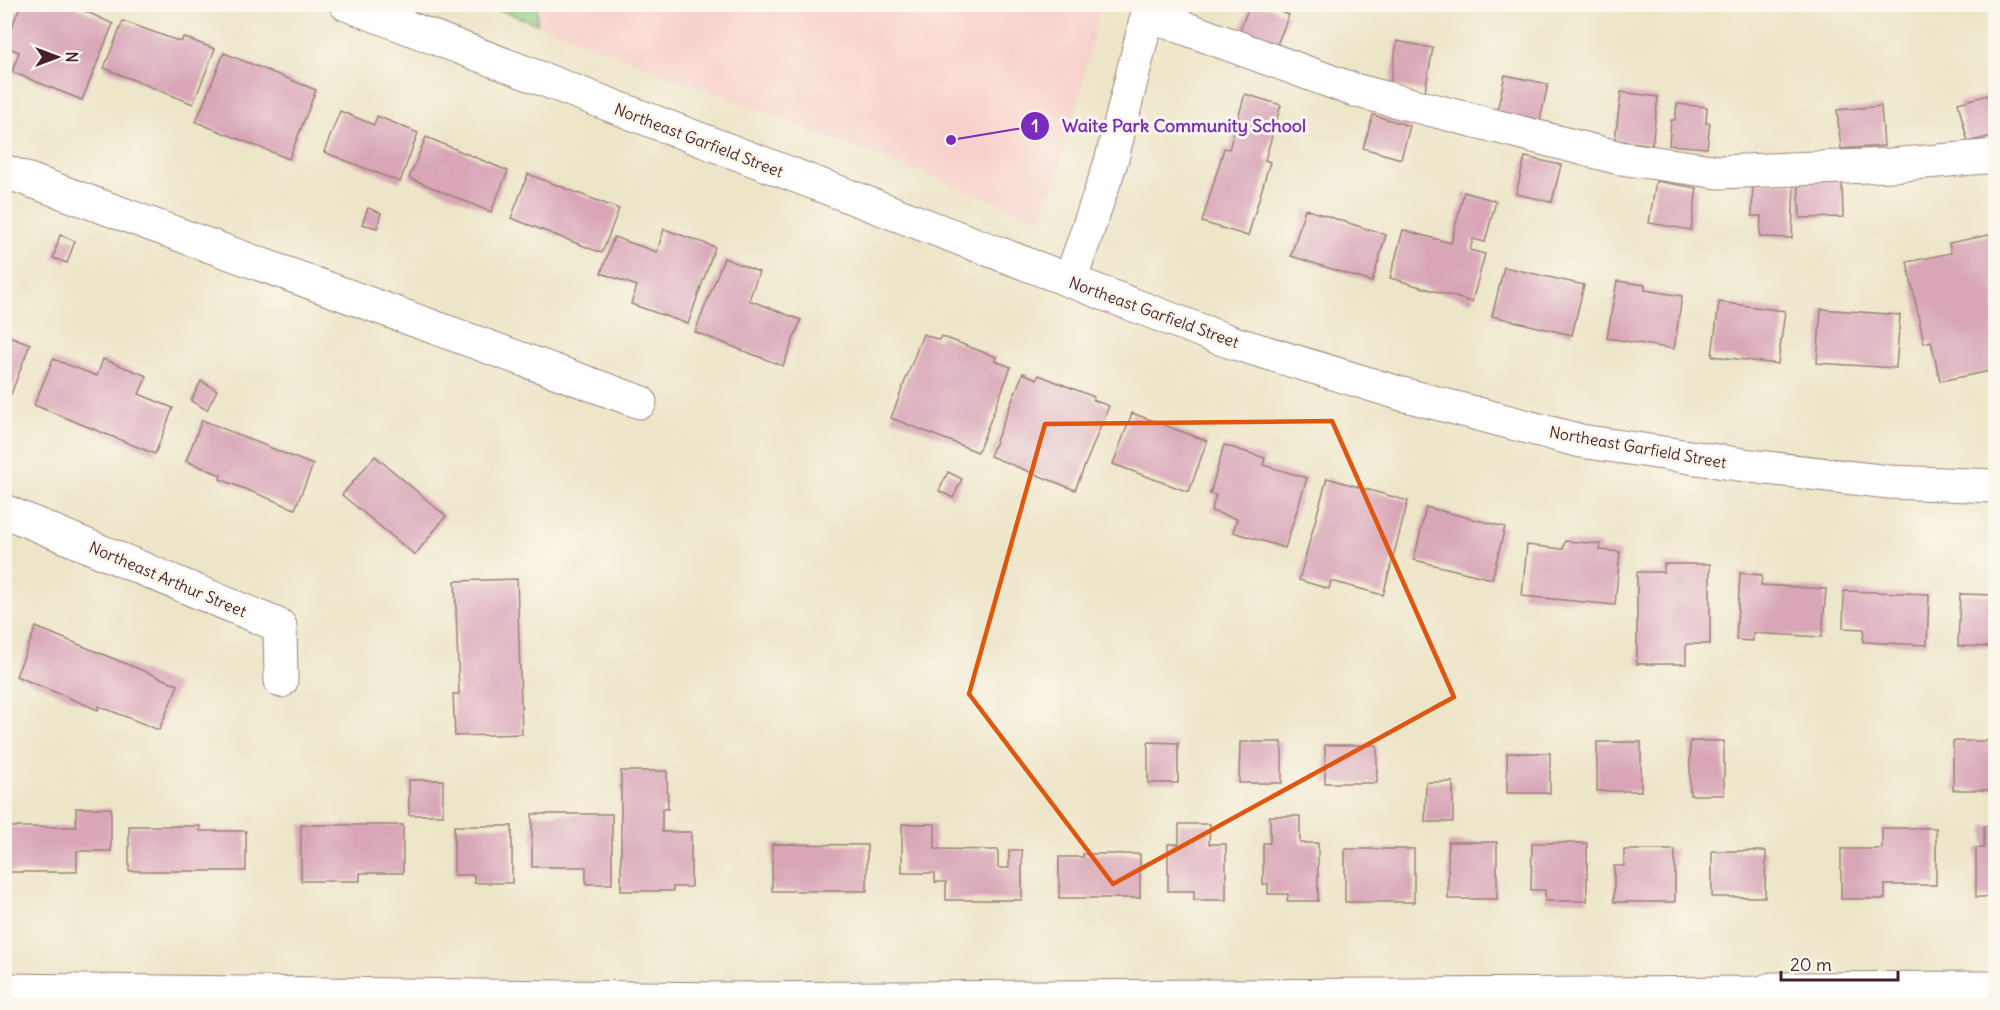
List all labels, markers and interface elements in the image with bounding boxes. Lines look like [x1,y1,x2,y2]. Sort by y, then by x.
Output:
north arrow [27,27,87,87]
text: N [62,51,82,63]
street label: Northeast Garfield Street [612,99,787,182]
callout: Waite Park Community School [1020,108,1318,144]
text: 1 [1031,114,1039,137]
text: Waite Park Community School [1062,114,1306,137]
street label: Northeast Garfield Street [1066,272,1242,352]
street label: Northeast Garfield Street [1548,422,1729,473]
street label: Northeast Arthur Street [86,537,250,621]
scale bar [1781,944,1898,982]
text: 20 m [1790,953,1832,976]

